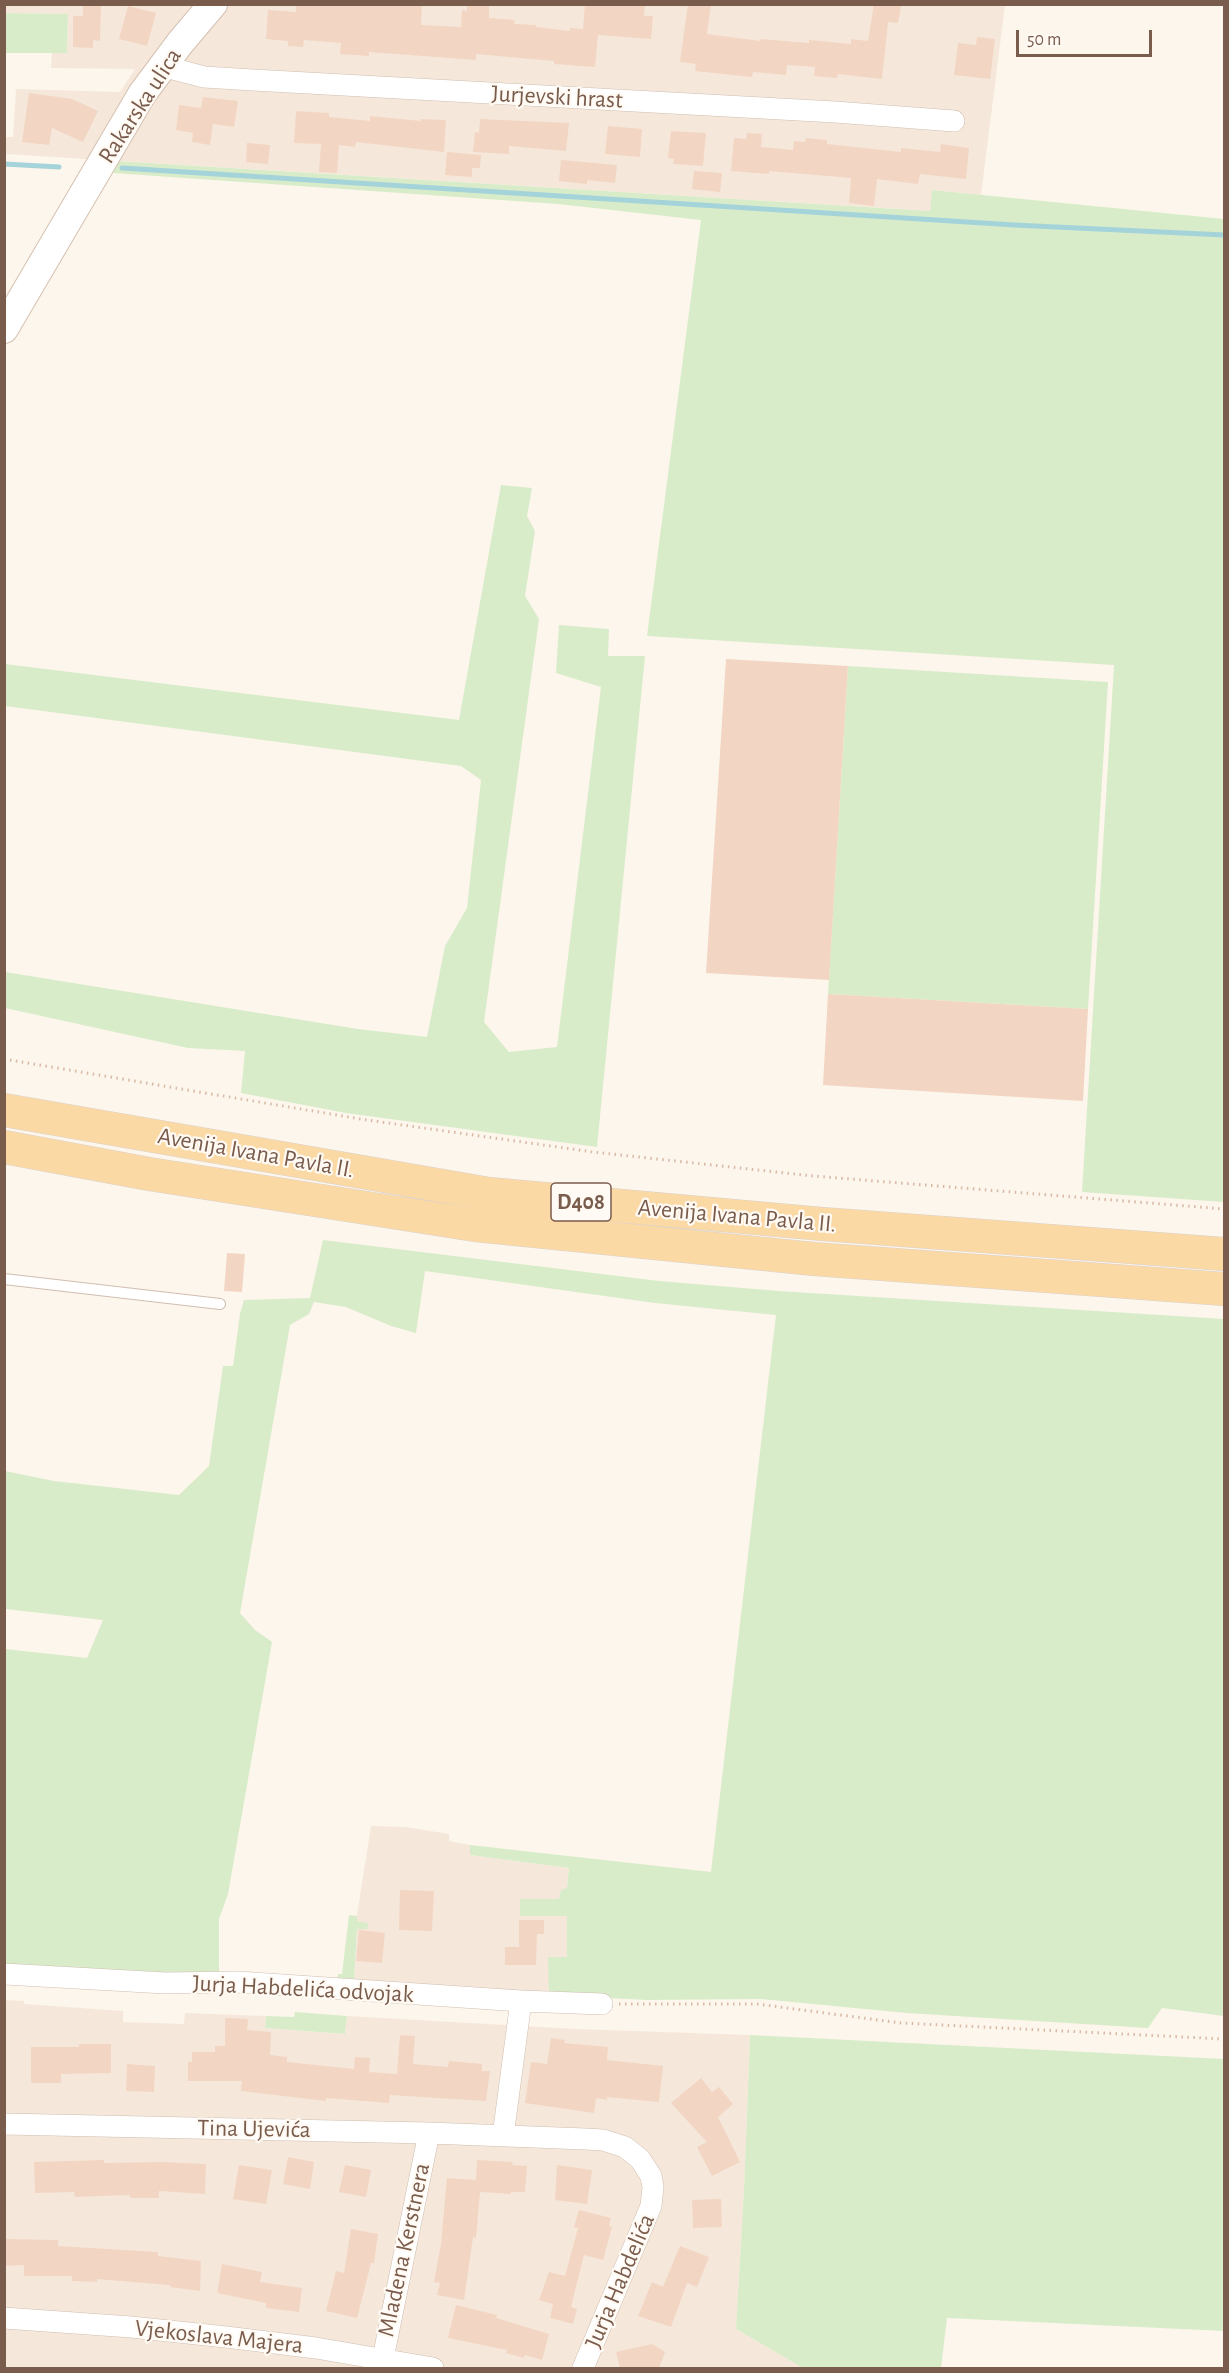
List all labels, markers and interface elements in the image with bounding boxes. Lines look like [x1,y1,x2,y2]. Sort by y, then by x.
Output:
scale bar [1019,18,1156,56]
text: 50 m [1027,31,1061,49]
street label: Rakarska ulica [92,43,188,169]
street label: Jurjevski hrast [491,79,623,115]
street label: Avenija Ivana Pavla II. [155,1122,357,1184]
road number: D408 [551,1183,611,1221]
street label: Avenija Ivana Pavla II. [637,1193,837,1239]
street label: Jurja Habdelića odvojak [192,1969,414,2009]
street label: Tina Ujevića [197,2114,311,2144]
street label: Mladena Kerstnera [372,2161,436,2339]
street label: Jurja Habdelića [579,2210,661,2352]
street label: Vjekoslava Majera [134,2314,304,2360]

